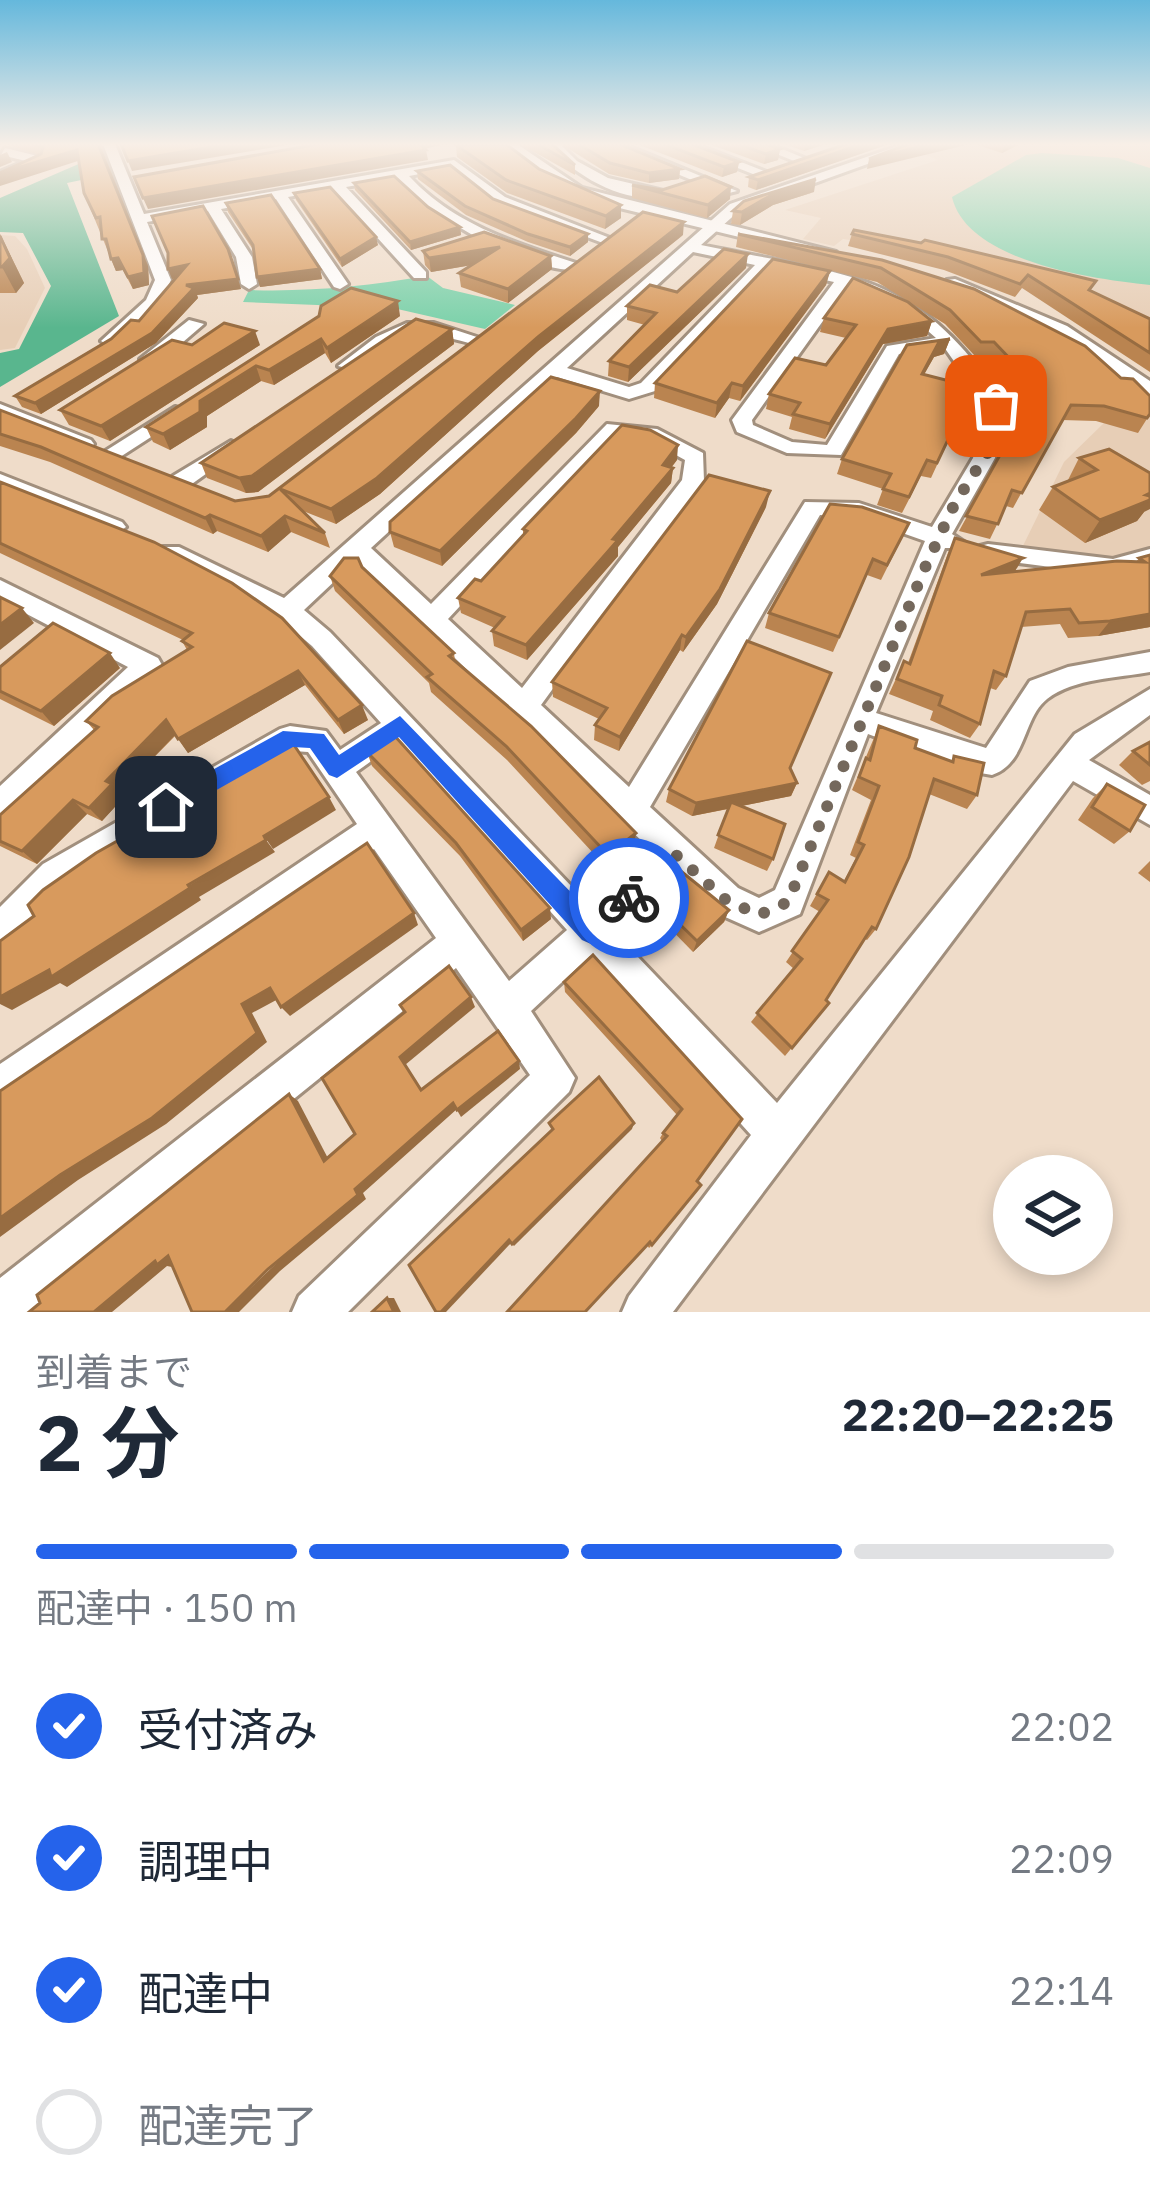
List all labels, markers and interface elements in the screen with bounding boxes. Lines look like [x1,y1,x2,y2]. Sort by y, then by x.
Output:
pin [945,355,1047,457]
icon: bag [963,373,1029,439]
pin [115,756,217,858]
icon: home [133,774,199,840]
courier [569,838,689,958]
icon: bike [596,865,662,931]
map controls [993,1155,1113,1275]
button: layers [993,1155,1113,1275]
text: 到着まで [36,1346,192,1397]
text: 22:20–22:25 [842,1385,1114,1443]
text: 2 分 [36,1391,179,1492]
text: 配達中 · 150 m [36,1582,298,1633]
icon: check [36,1693,102,1759]
text: 受付済み [138,1700,318,1758]
text: 22:02 [1009,1701,1114,1752]
icon: check [36,1825,102,1891]
text: 調理中 [138,1832,273,1890]
text: 22:09 [1009,1833,1114,1884]
icon: check [36,1957,102,2023]
text: 配達中 [138,1964,273,2022]
text: 22:14 [1009,1965,1114,2016]
text: 配達完了 [138,2096,318,2154]

